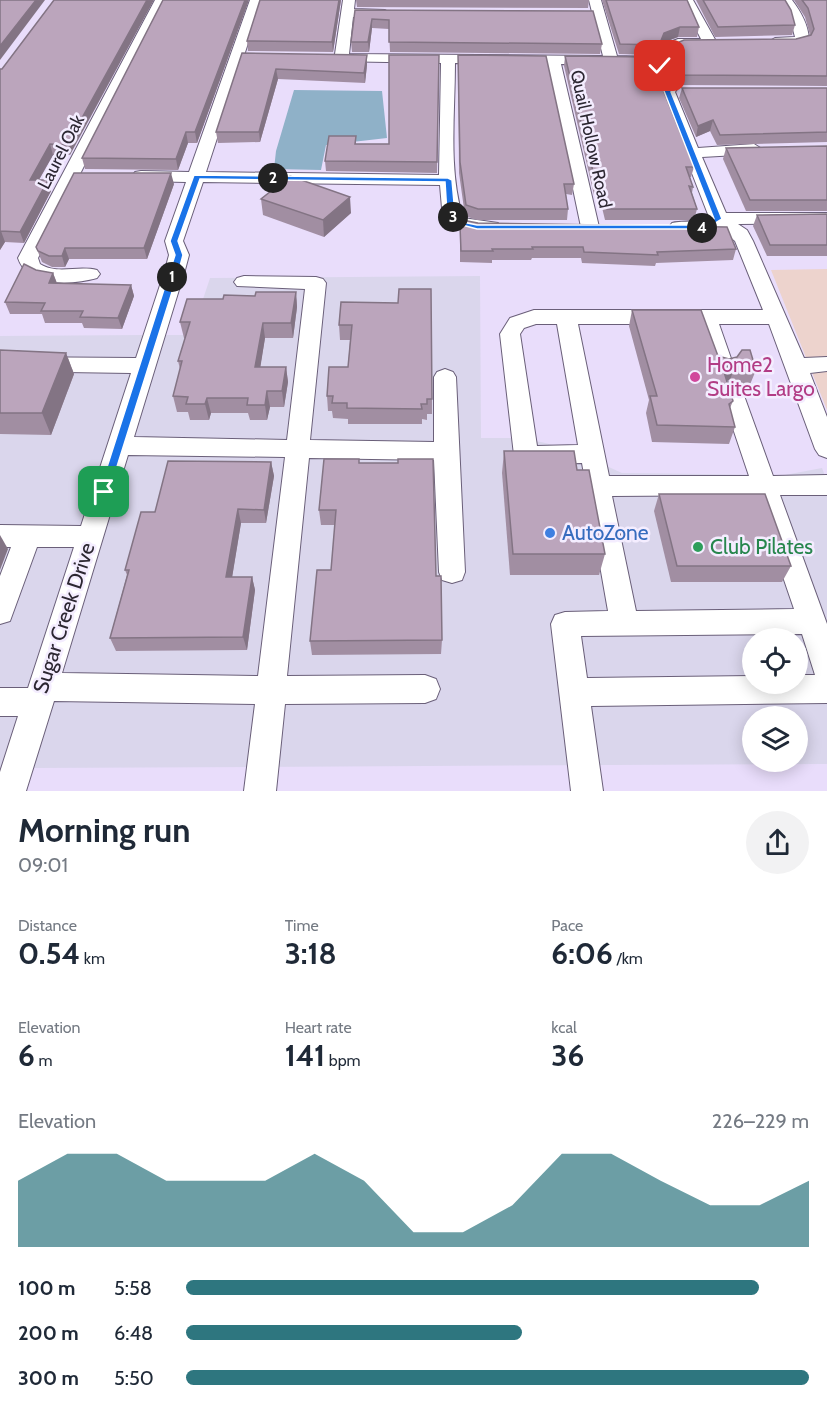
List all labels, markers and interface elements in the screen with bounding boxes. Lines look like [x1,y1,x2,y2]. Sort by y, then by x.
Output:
pin [634,40,685,91]
icon: check [643,49,676,82]
street label: Quail Hollow Road [566,68,616,210]
street label: Laurel Oak [33,110,89,193]
pin: 2 [258,163,288,193]
text: 2 [269,168,277,187]
pin: 3 [438,202,468,232]
text: 3 [449,207,457,226]
pin: 4 [687,213,717,243]
text: 4 [697,218,707,237]
pin: 1 [157,262,187,292]
text: 1 [169,267,175,286]
place label: Home2 Suites Largo [707,352,815,401]
marker: Home2 Suites Largo [688,370,702,384]
pin [78,466,129,517]
icon: arrive [87,475,120,508]
place label: AutoZone [562,520,649,545]
marker: AutoZone [543,526,557,540]
place label: Club Pilates [710,534,813,559]
street label: Sugar Creek Drive [27,539,100,696]
marker: Club Pilates [691,540,705,554]
map controls [742,628,808,772]
button: locate [742,628,808,694]
button: layers [742,706,808,772]
text: Morning run [18,810,190,850]
button: share [746,811,809,874]
text: 09:01 [18,853,68,877]
text: Distance [18,916,77,935]
text: Time [285,916,319,935]
text: Pace [551,916,583,935]
text: 0.54 [18,935,80,972]
text: 3:18 [285,935,337,972]
text: 6:06 [551,935,613,972]
text: km [80,949,105,968]
text: /km [613,949,643,968]
text: Elevation [18,1018,81,1037]
text: Heart rate [285,1018,352,1037]
text: kcal [551,1018,577,1037]
text: 6 [18,1037,35,1074]
text: 141 [285,1037,325,1074]
text: 36 [551,1037,584,1074]
text: m [35,1051,53,1070]
text: bpm [325,1051,361,1070]
text: Elevation [18,1109,96,1133]
text: 226–229 m [712,1109,809,1133]
text: 100 m [18,1276,76,1300]
text: 5:58 [114,1276,152,1300]
text: 200 m [18,1321,79,1345]
text: 6:48 [114,1321,153,1345]
text: 300 m [18,1366,79,1390]
text: 5:50 [114,1366,154,1390]

